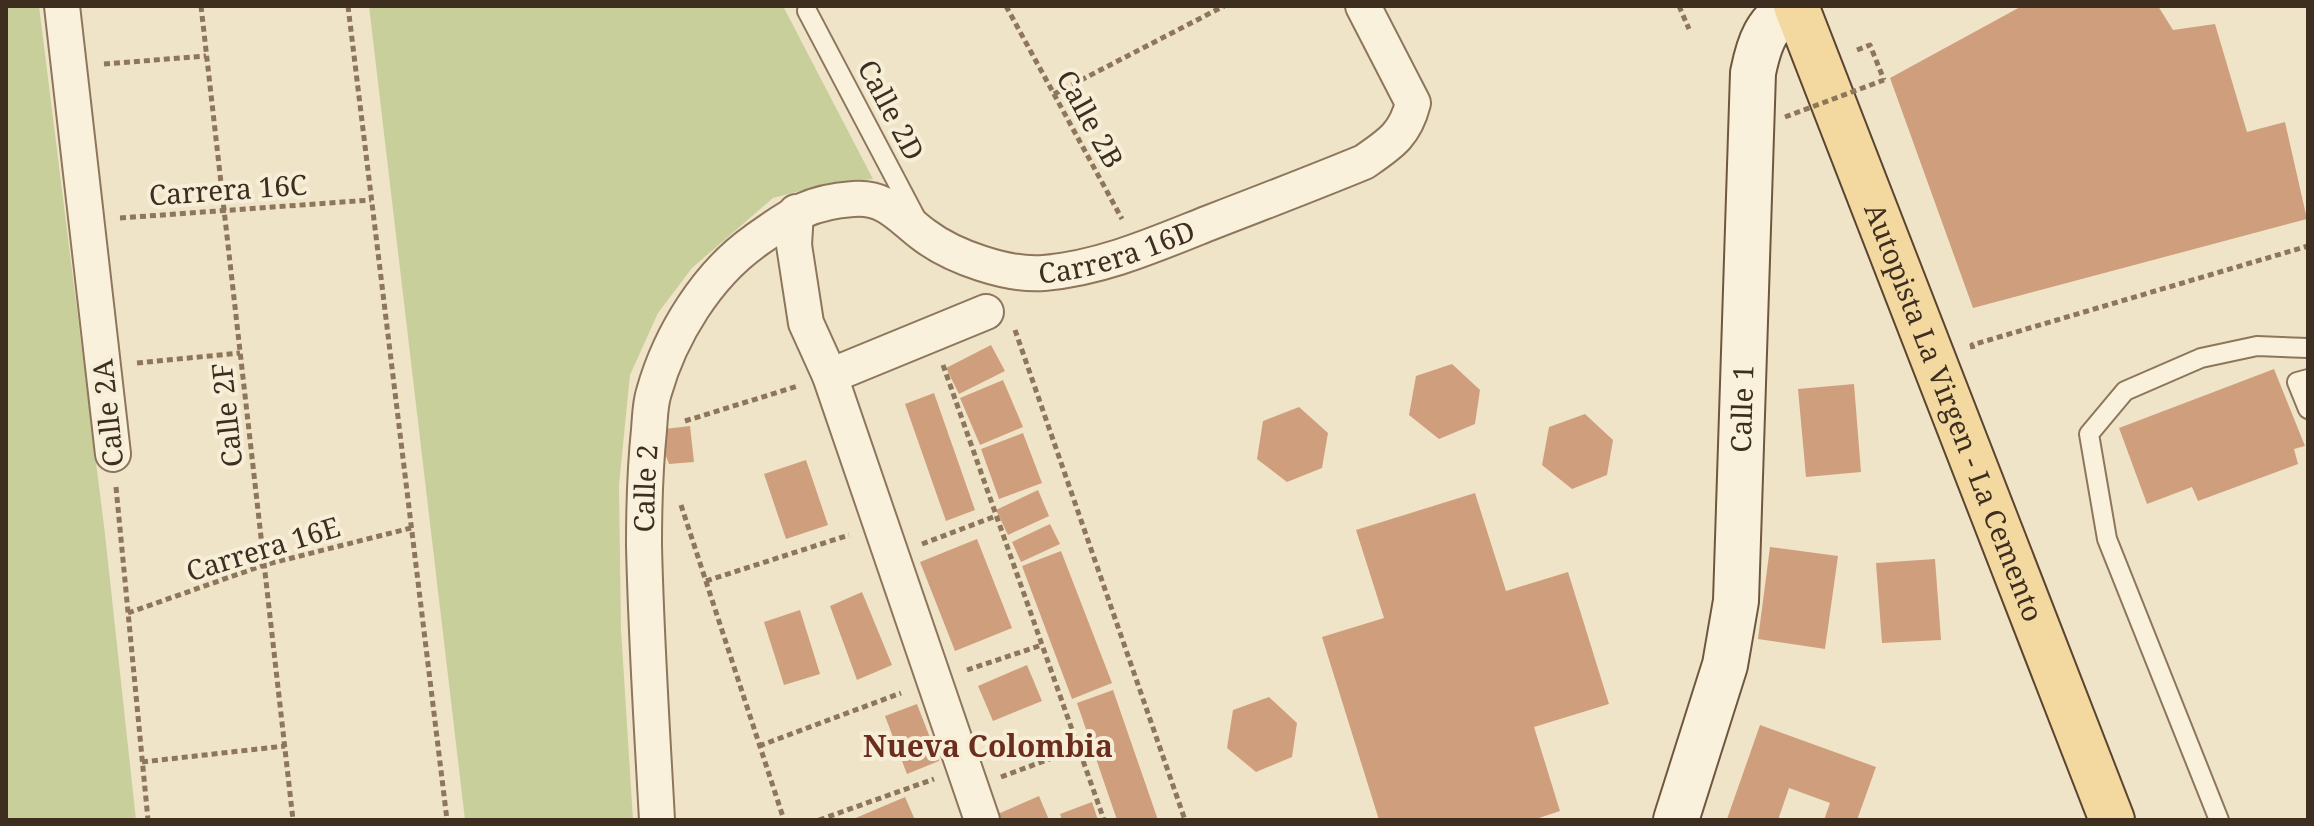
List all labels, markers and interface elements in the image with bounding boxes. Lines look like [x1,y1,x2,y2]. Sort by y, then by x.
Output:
street label: Calle 2D [850,53,934,166]
street label: Calle 2B [1048,63,1133,174]
street label: Carrera 16C [148,165,308,213]
street label: Autopista La Virgen - La Cemento [1856,197,2053,627]
street label: Carrera 16D [1037,211,1200,291]
street label: Calle 2A [82,357,132,469]
street label: Calle 2F [202,361,250,469]
street label: Calle 1 [1721,364,1762,453]
street label: Calle 2 [624,443,666,532]
street label: Carrera 16E [181,507,344,589]
district label: Nueva Colombia [863,725,1113,766]

